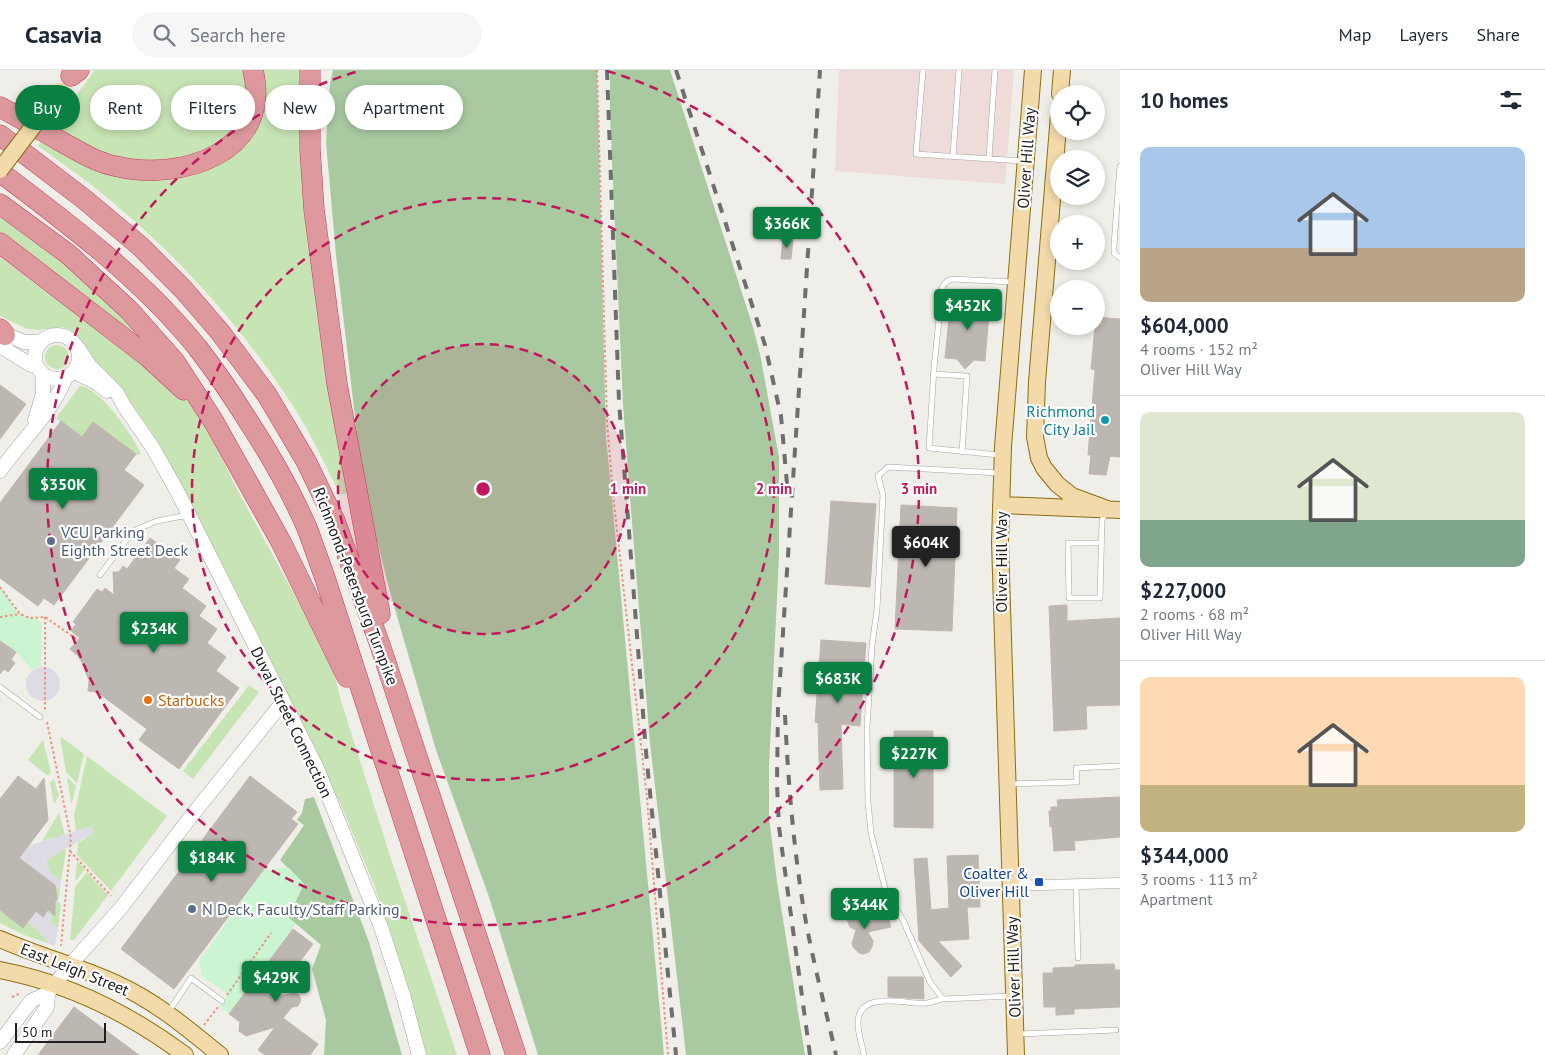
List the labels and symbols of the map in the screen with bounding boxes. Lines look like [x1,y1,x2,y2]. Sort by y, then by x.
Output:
street label: Oliver Hill Way [1012,106,1040,209]
pin: $366K [752,206,822,249]
pin: $452K [933,288,1003,331]
place label: Richmond City Jail [1026,401,1095,439]
marker: Richmond City Jail [1099,414,1111,426]
pin: $350K [28,468,98,510]
text: 1 min [610,479,646,498]
text: 2 min [756,479,792,498]
text: 3 min [901,479,937,498]
centre of rings [474,480,492,498]
street label: Richmond-Petersburg Turnpike [309,484,403,688]
street label: Oliver Hill Way [991,511,1011,613]
place label: VCU Parking Eighth Street Deck [60,522,188,560]
pin: $604K [891,526,961,568]
marker: VCU Parking Eighth Street Deck [45,535,57,547]
pin: $234K [119,612,189,654]
street label: Duval Street Connection [247,643,337,801]
pin: $683K [803,662,873,704]
place label: Starbucks [158,690,224,710]
marker: Starbucks [142,694,154,706]
pin: $227K [879,736,949,779]
pin: $184K [177,840,247,883]
place label: Coalter & Oliver Hill [959,863,1029,901]
marker: Coalter & Oliver Hill [1033,876,1045,888]
pin: $344K [830,888,900,930]
place label: N Deck, Faculty/Staff Parking [202,899,400,919]
marker: N Deck, Faculty/Staff Parking [186,903,198,915]
street label: Oliver Hill Way [1001,915,1025,1018]
street label: East Leigh Street [18,938,133,1000]
pin: $429K [241,960,311,1003]
scale bar [15,1020,106,1043]

